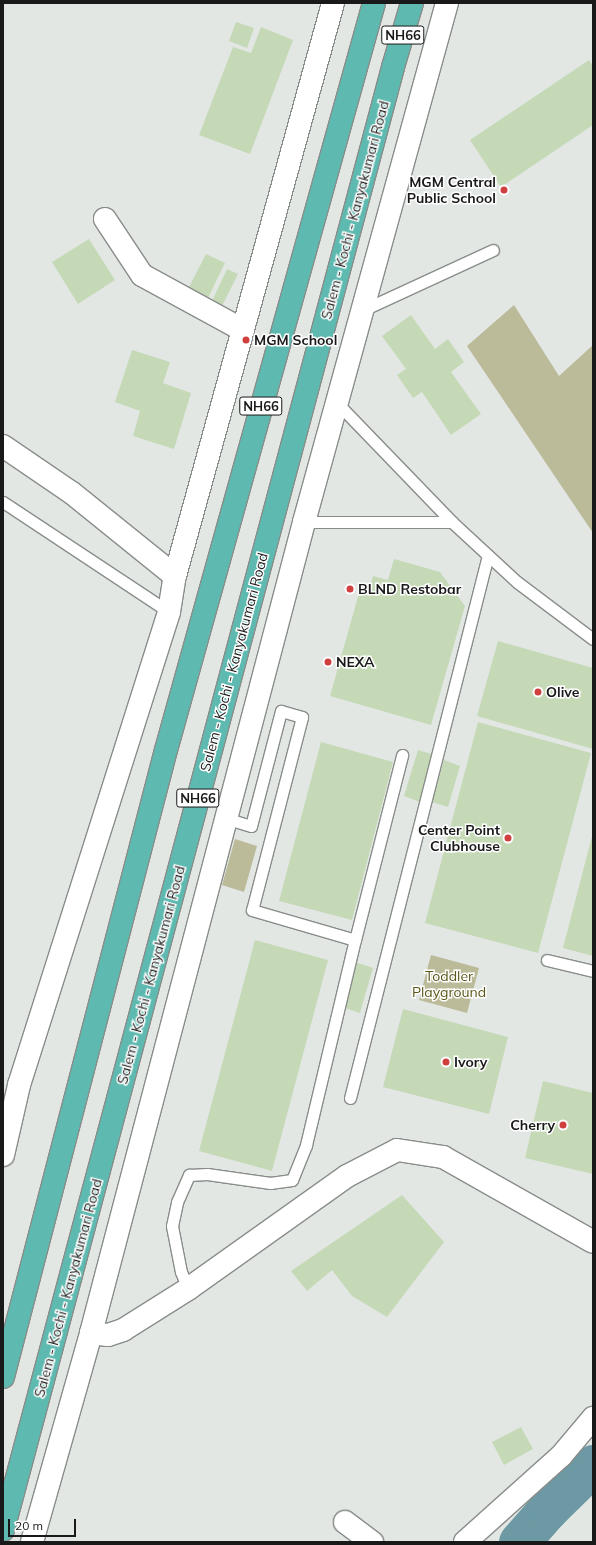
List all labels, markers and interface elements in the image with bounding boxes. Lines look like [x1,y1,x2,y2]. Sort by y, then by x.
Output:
road number: NH66 [381,24,425,46]
street label: Salem - Kochi - Kanyakumari Road [318,99,392,321]
place label: MGM Central Public School [407,174,496,206]
marker: MGM Central Public School [499,185,509,195]
place label: MGM School [254,332,337,348]
marker: MGM School [241,335,251,345]
road number: NH66 [239,395,283,417]
street label: Salem - Kochi - Kanyakumari Road [197,551,271,773]
place label: BLND Restobar [358,581,461,597]
marker: BLND Restobar [345,584,355,594]
place label: NEXA [336,654,375,670]
marker: NEXA [323,657,333,667]
place label: Olive [546,684,579,700]
marker: Olive [533,687,543,697]
road number: NH66 [176,787,220,809]
place label: Center Point Clubhouse [418,822,500,854]
marker: Center Point Clubhouse [503,833,513,843]
street label: Salem - Kochi - Kanyakumari Road [114,864,188,1086]
park label: Toddler Playground [412,968,486,1000]
place label: Ivory [454,1054,487,1070]
marker: Ivory [441,1057,451,1067]
place label: Cherry [510,1117,555,1133]
marker: Cherry [558,1120,568,1130]
street label: Salem - Kochi - Kanyakumari Road [31,1177,105,1399]
scale bar [10,1511,78,1537]
text: 20 m [15,1518,43,1533]

